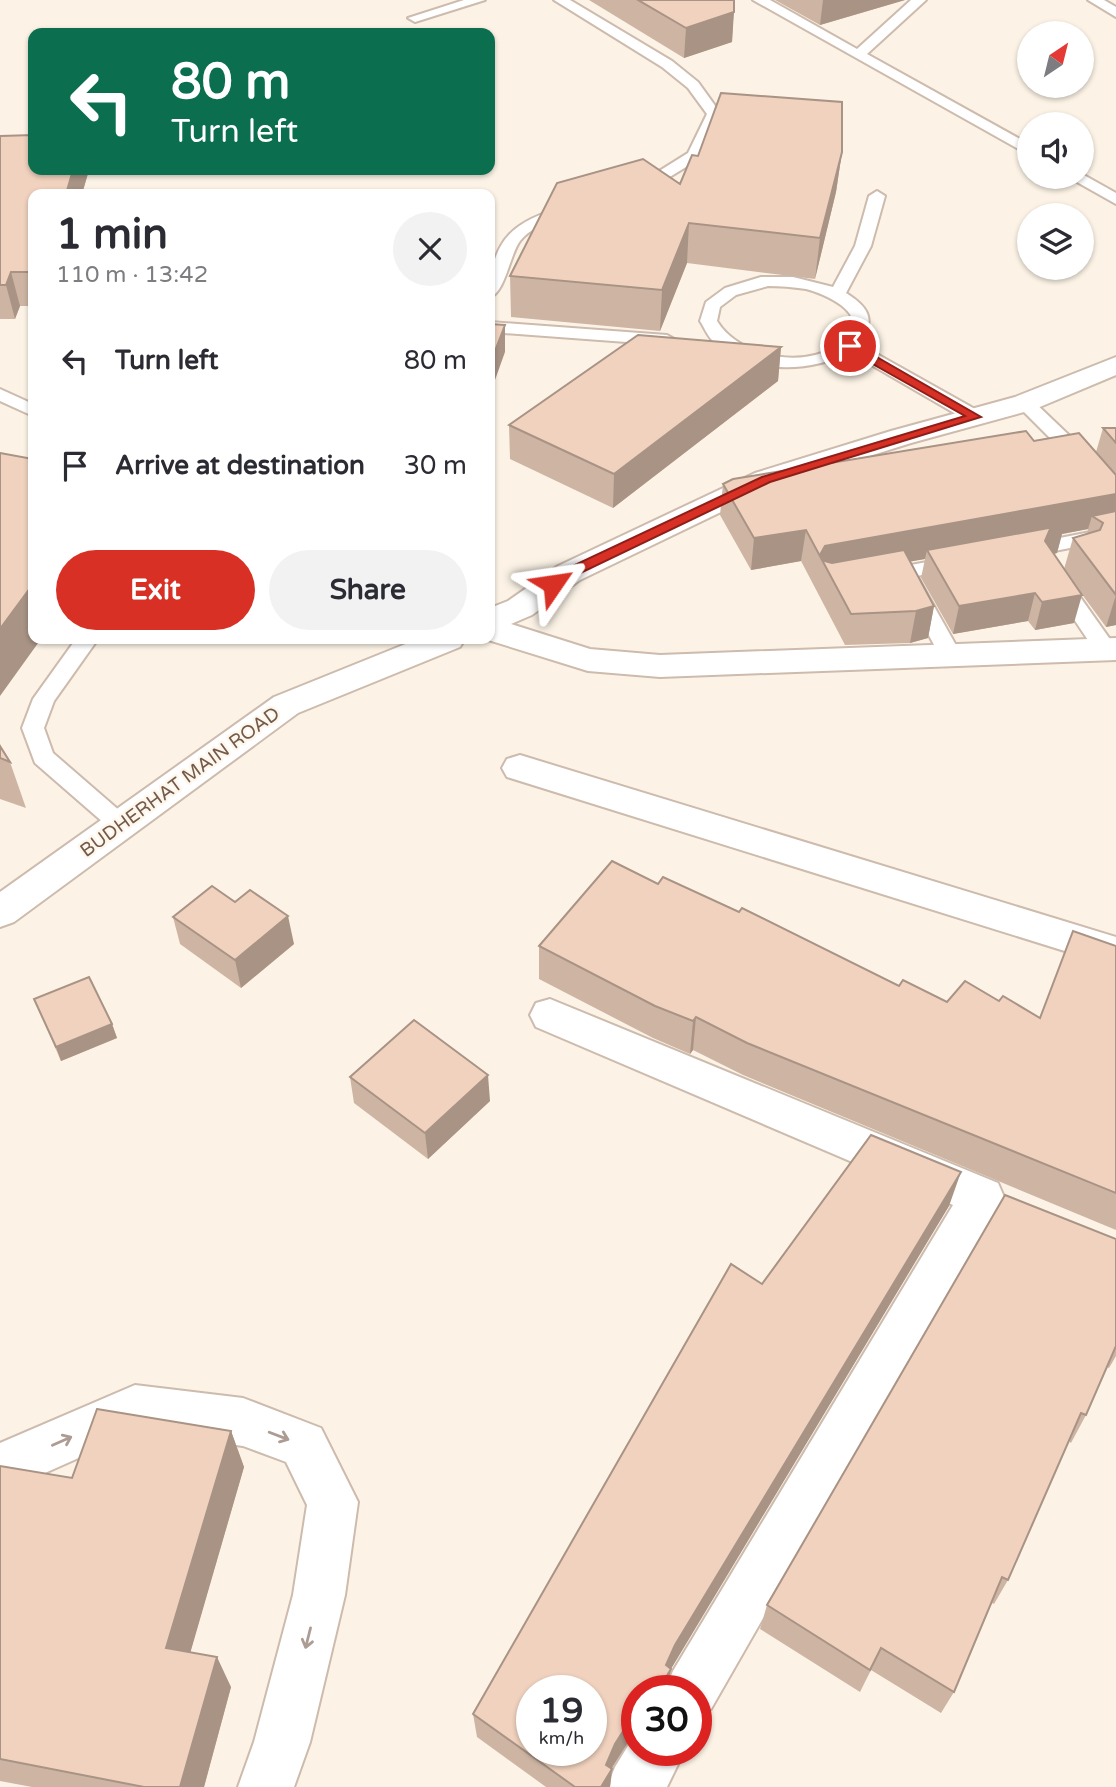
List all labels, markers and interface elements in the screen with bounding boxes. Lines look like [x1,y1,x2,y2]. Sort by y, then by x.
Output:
north arrow [1017,21,1094,98]
map controls [1017,21,1094,280]
text: 80 m [171,53,290,112]
icon: left [56,56,147,147]
button: sound [1017,112,1094,189]
text: Turn left [171,113,298,151]
button: layers [1017,203,1094,280]
text: 1 min [56,209,168,260]
button: close [393,212,467,286]
text: 110 m · 13:42 [56,261,208,289]
pin [820,316,880,376]
icon: arrive [831,327,869,365]
icon: left [56,342,94,380]
text: Turn left [115,345,218,376]
text: 80 m [404,345,467,376]
icon: arrive [56,447,94,485]
text: Arrive at destination [115,450,365,481]
text: 30 m [404,450,467,481]
position arrow [516,547,590,621]
button: Exit [56,550,255,630]
button: Share [269,550,467,630]
street label: BUDHERHAT MAIN ROAD [76,702,284,862]
one-way arrow [268,1430,290,1443]
one-way arrow [51,1434,73,1447]
one-way arrow [301,1626,314,1648]
speed limit sign: 30 [621,1675,712,1766]
text: 19 [540,1690,583,1732]
text: km/h [539,1727,584,1749]

